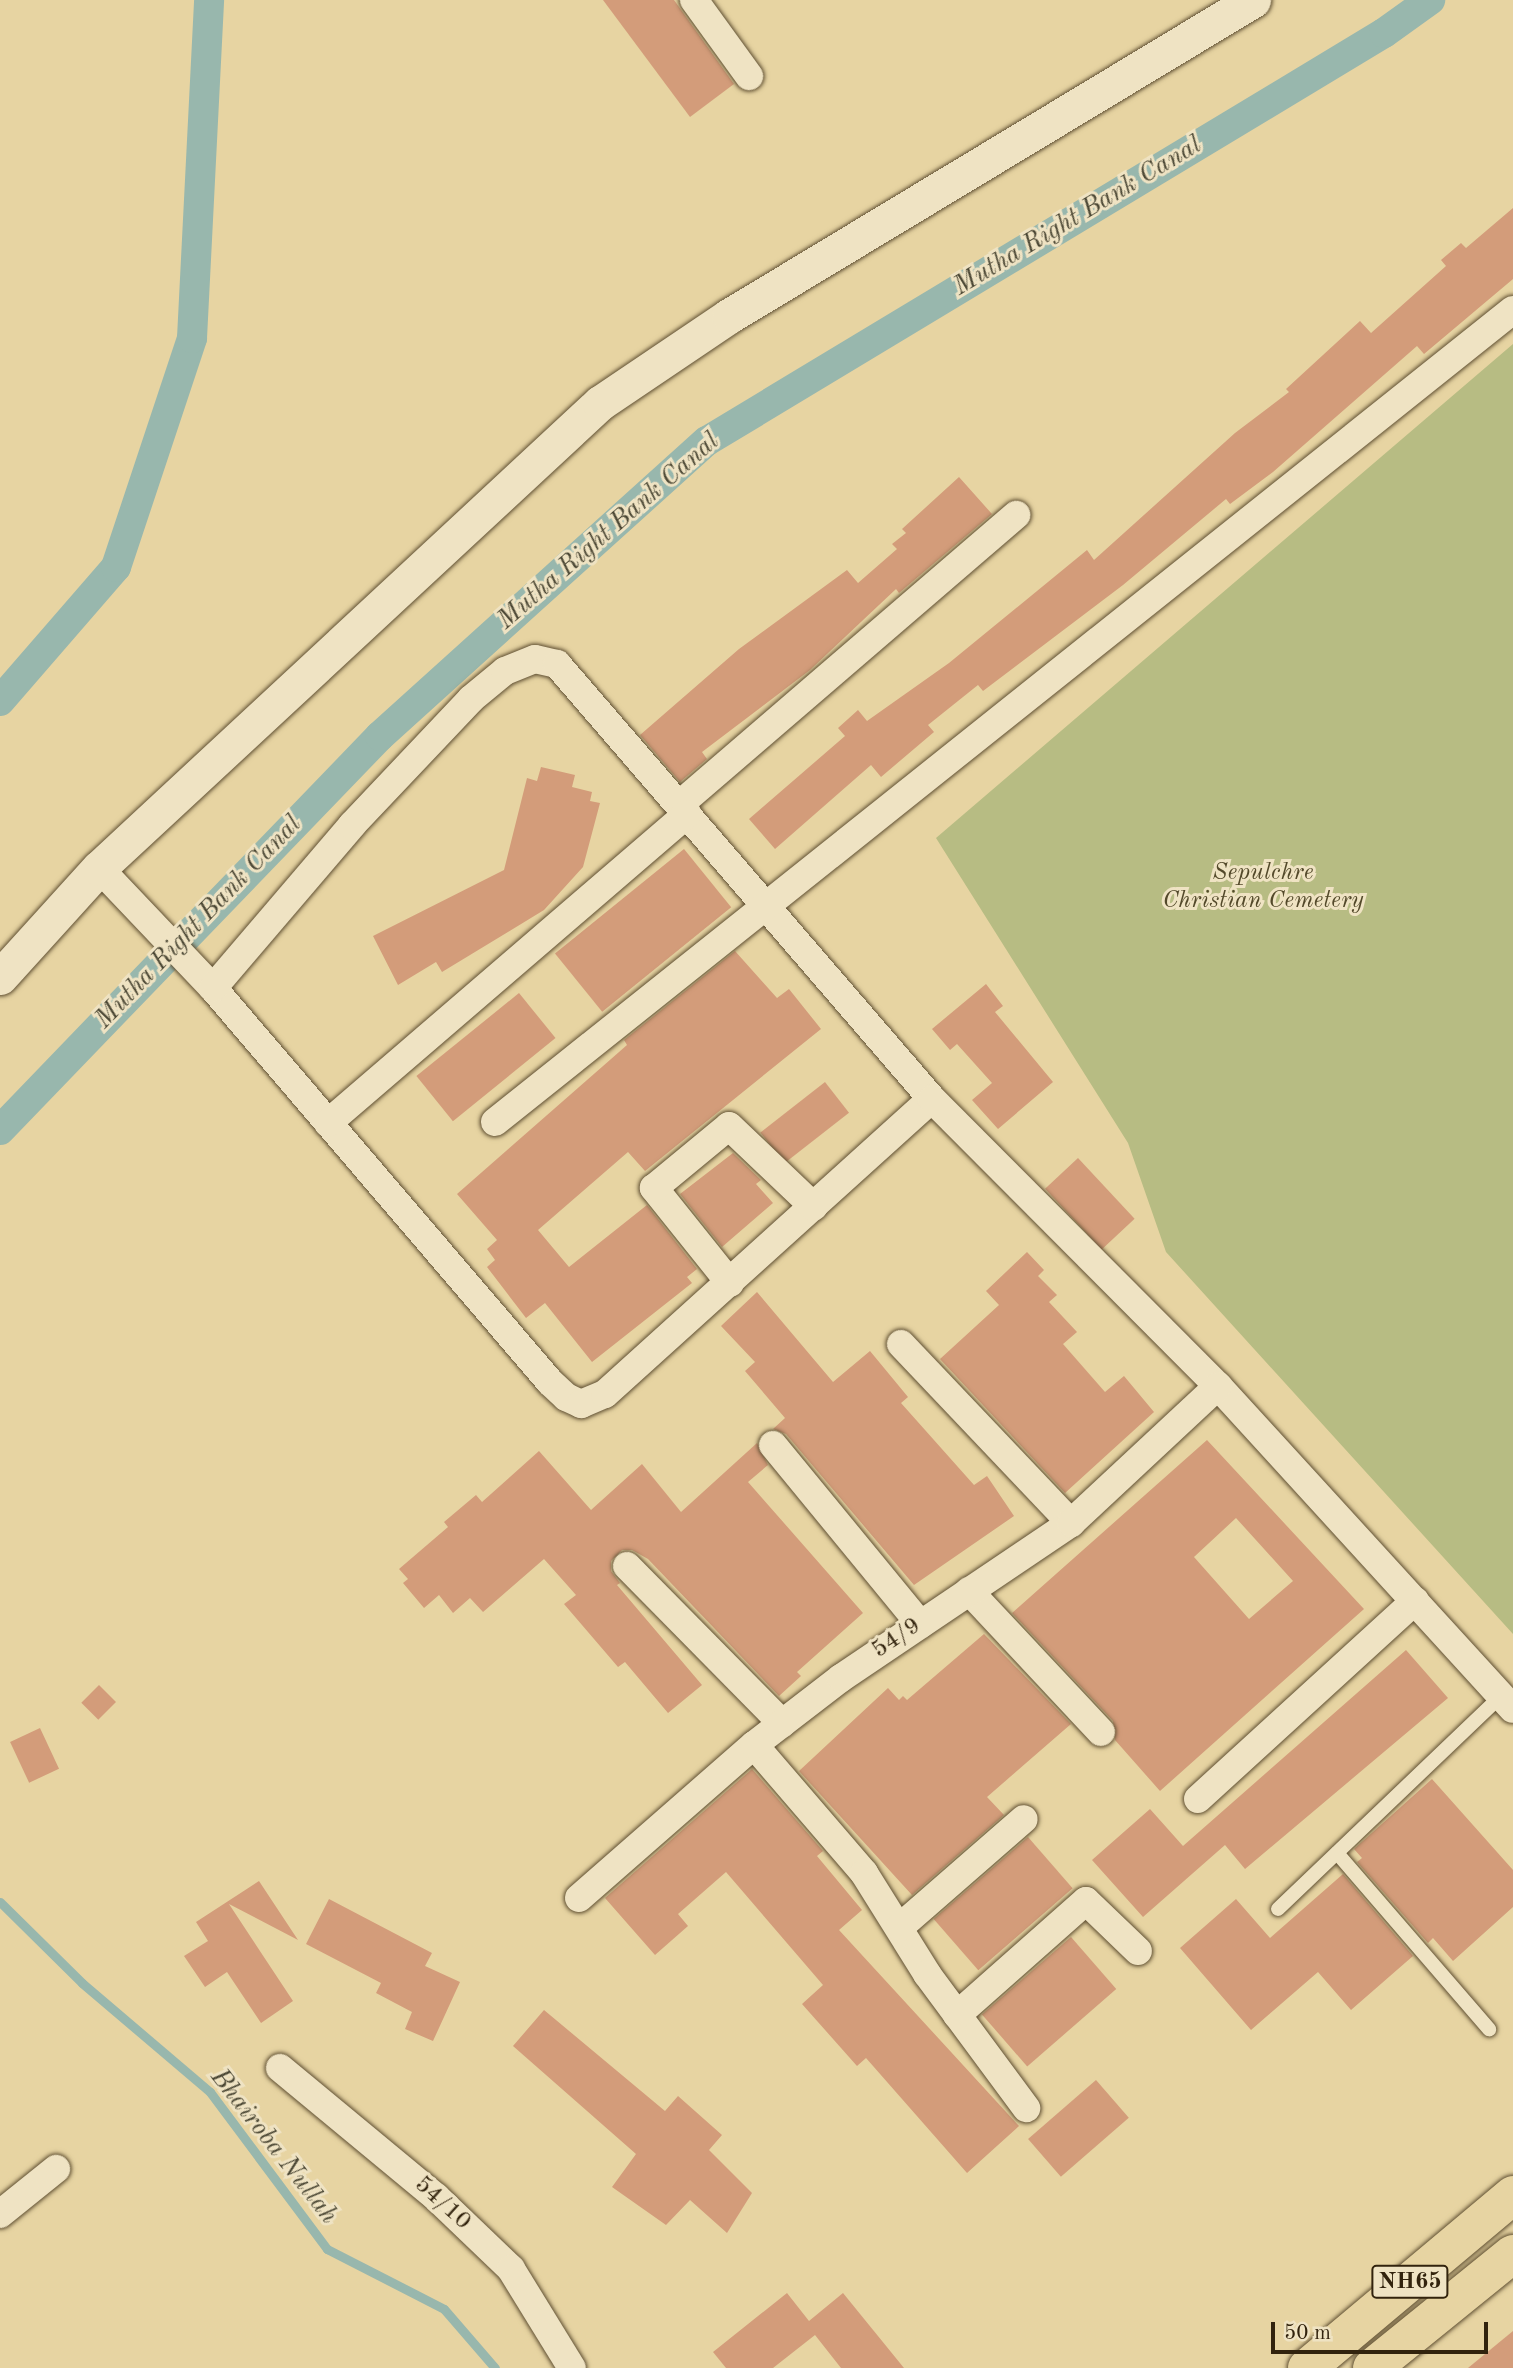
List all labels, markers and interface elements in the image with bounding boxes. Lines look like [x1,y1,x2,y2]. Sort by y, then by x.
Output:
water label: Mutha Right Bank Canal [948,130,1208,304]
water label: Mutha Right Bank Canal [492,427,726,637]
water label: Mutha Right Bank Canal [89,810,309,1036]
park label: Sepulchre Christian Cemetery [1162,860,1364,916]
street label: 54/9 [867,1612,927,1666]
water label: Bhairoba Nullah [203,2063,343,2231]
street label: 54/10 [408,2171,476,2237]
road number: NH65 [1370,2262,1450,2302]
scale bar [1275,2308,1492,2352]
text: 50 m [1284,2323,1331,2344]

